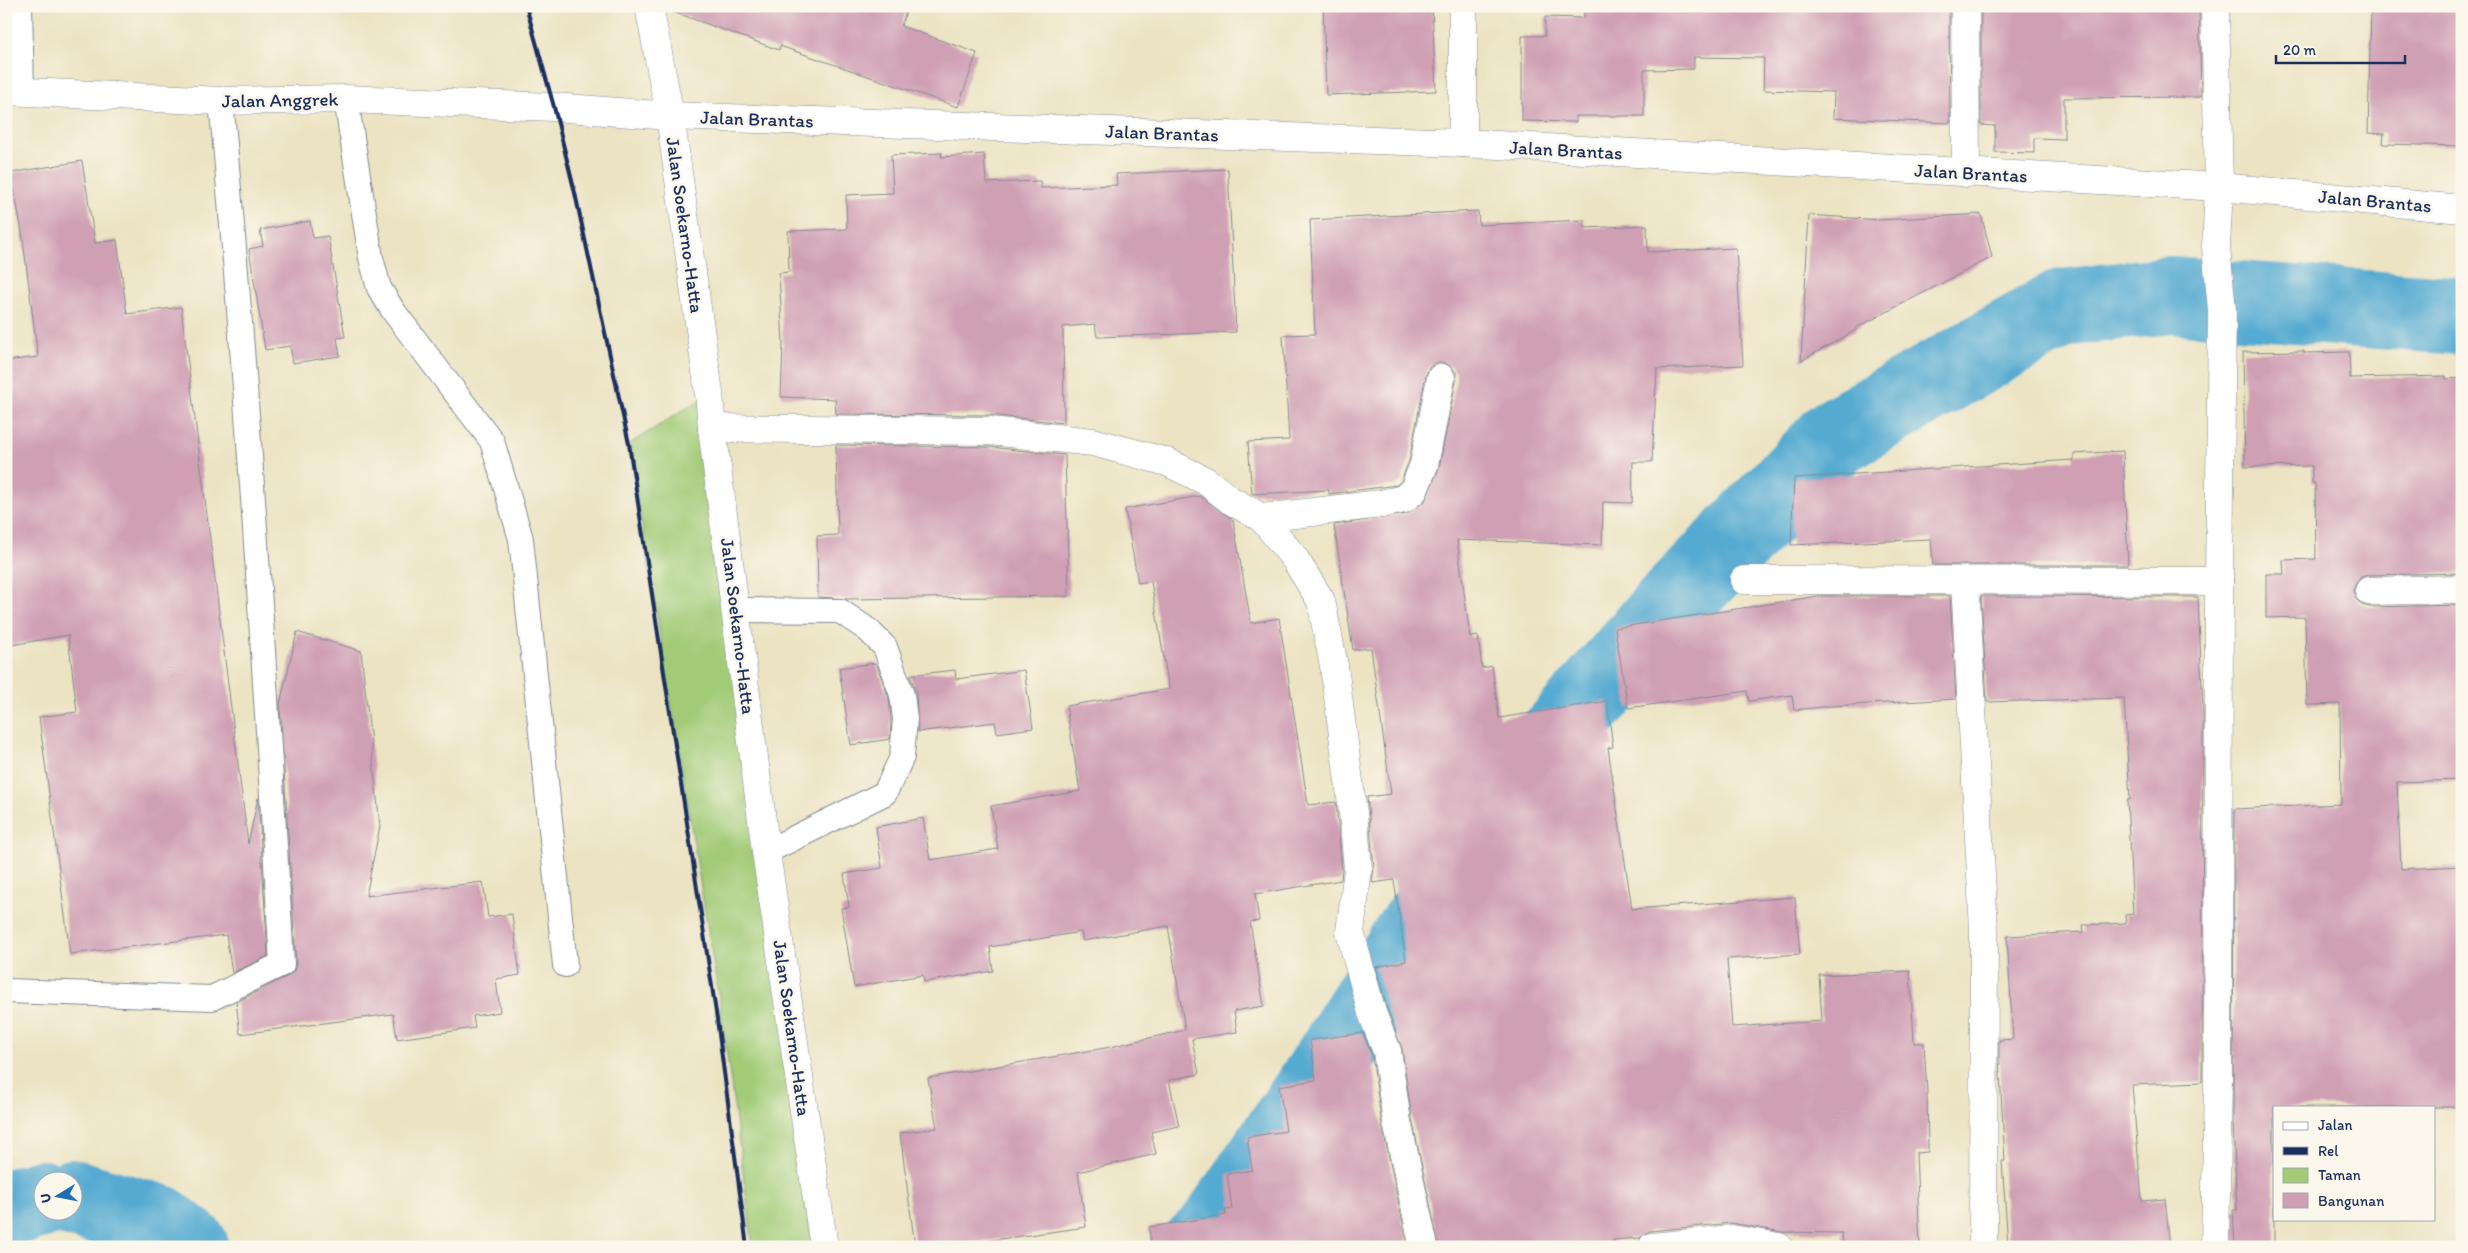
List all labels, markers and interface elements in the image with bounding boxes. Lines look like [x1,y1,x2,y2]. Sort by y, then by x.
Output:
scale bar [2276,32,2404,64]
text: 20 m [2283,41,2317,59]
street label: Jalan Anggrek [221,87,339,113]
street label: Jalan Brantas [700,106,814,132]
street label: Jalan Brantas [1105,120,1219,146]
street label: Jalan Soekarno-Hatta [661,136,709,314]
street label: Jalan Brantas [1509,136,1623,164]
street label: Jalan Brantas [1914,159,2028,187]
street label: Jalan Brantas [2317,185,2433,217]
street label: Jalan Soekarno-Hatta [716,537,760,715]
street label: Jalan Soekarno-Hatta [768,939,816,1117]
legend [2273,1106,2436,1220]
text: Jalan [2318,1116,2352,1134]
text: Rel [2318,1142,2339,1160]
text: Taman [2318,1166,2361,1184]
north arrow [32,1170,82,1220]
text: U [37,1192,55,1204]
text: Bangunan [2318,1192,2385,1210]

